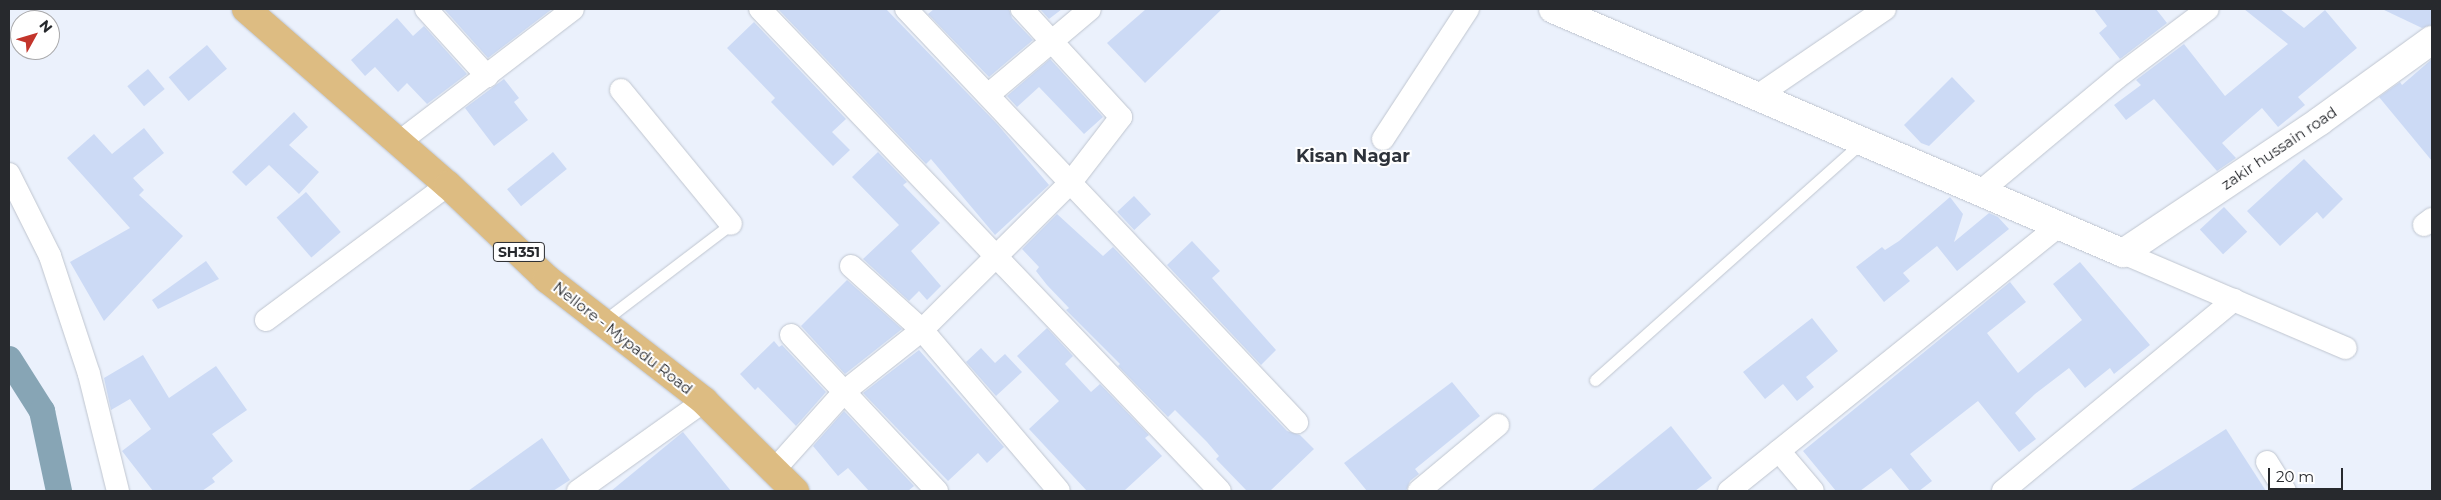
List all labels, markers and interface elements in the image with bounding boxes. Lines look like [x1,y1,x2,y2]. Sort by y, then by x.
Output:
north arrow [10,10,60,60]
text: N [35,16,56,36]
street label: zakir hussain road [2218,103,2340,193]
district label: Kisan Nagar [1296,145,1410,167]
road number: SH351 [493,240,545,264]
street label: Nellore - Mypadu Road [550,278,696,398]
scale bar [2271,458,2346,490]
text: 20 m [2276,467,2314,486]

